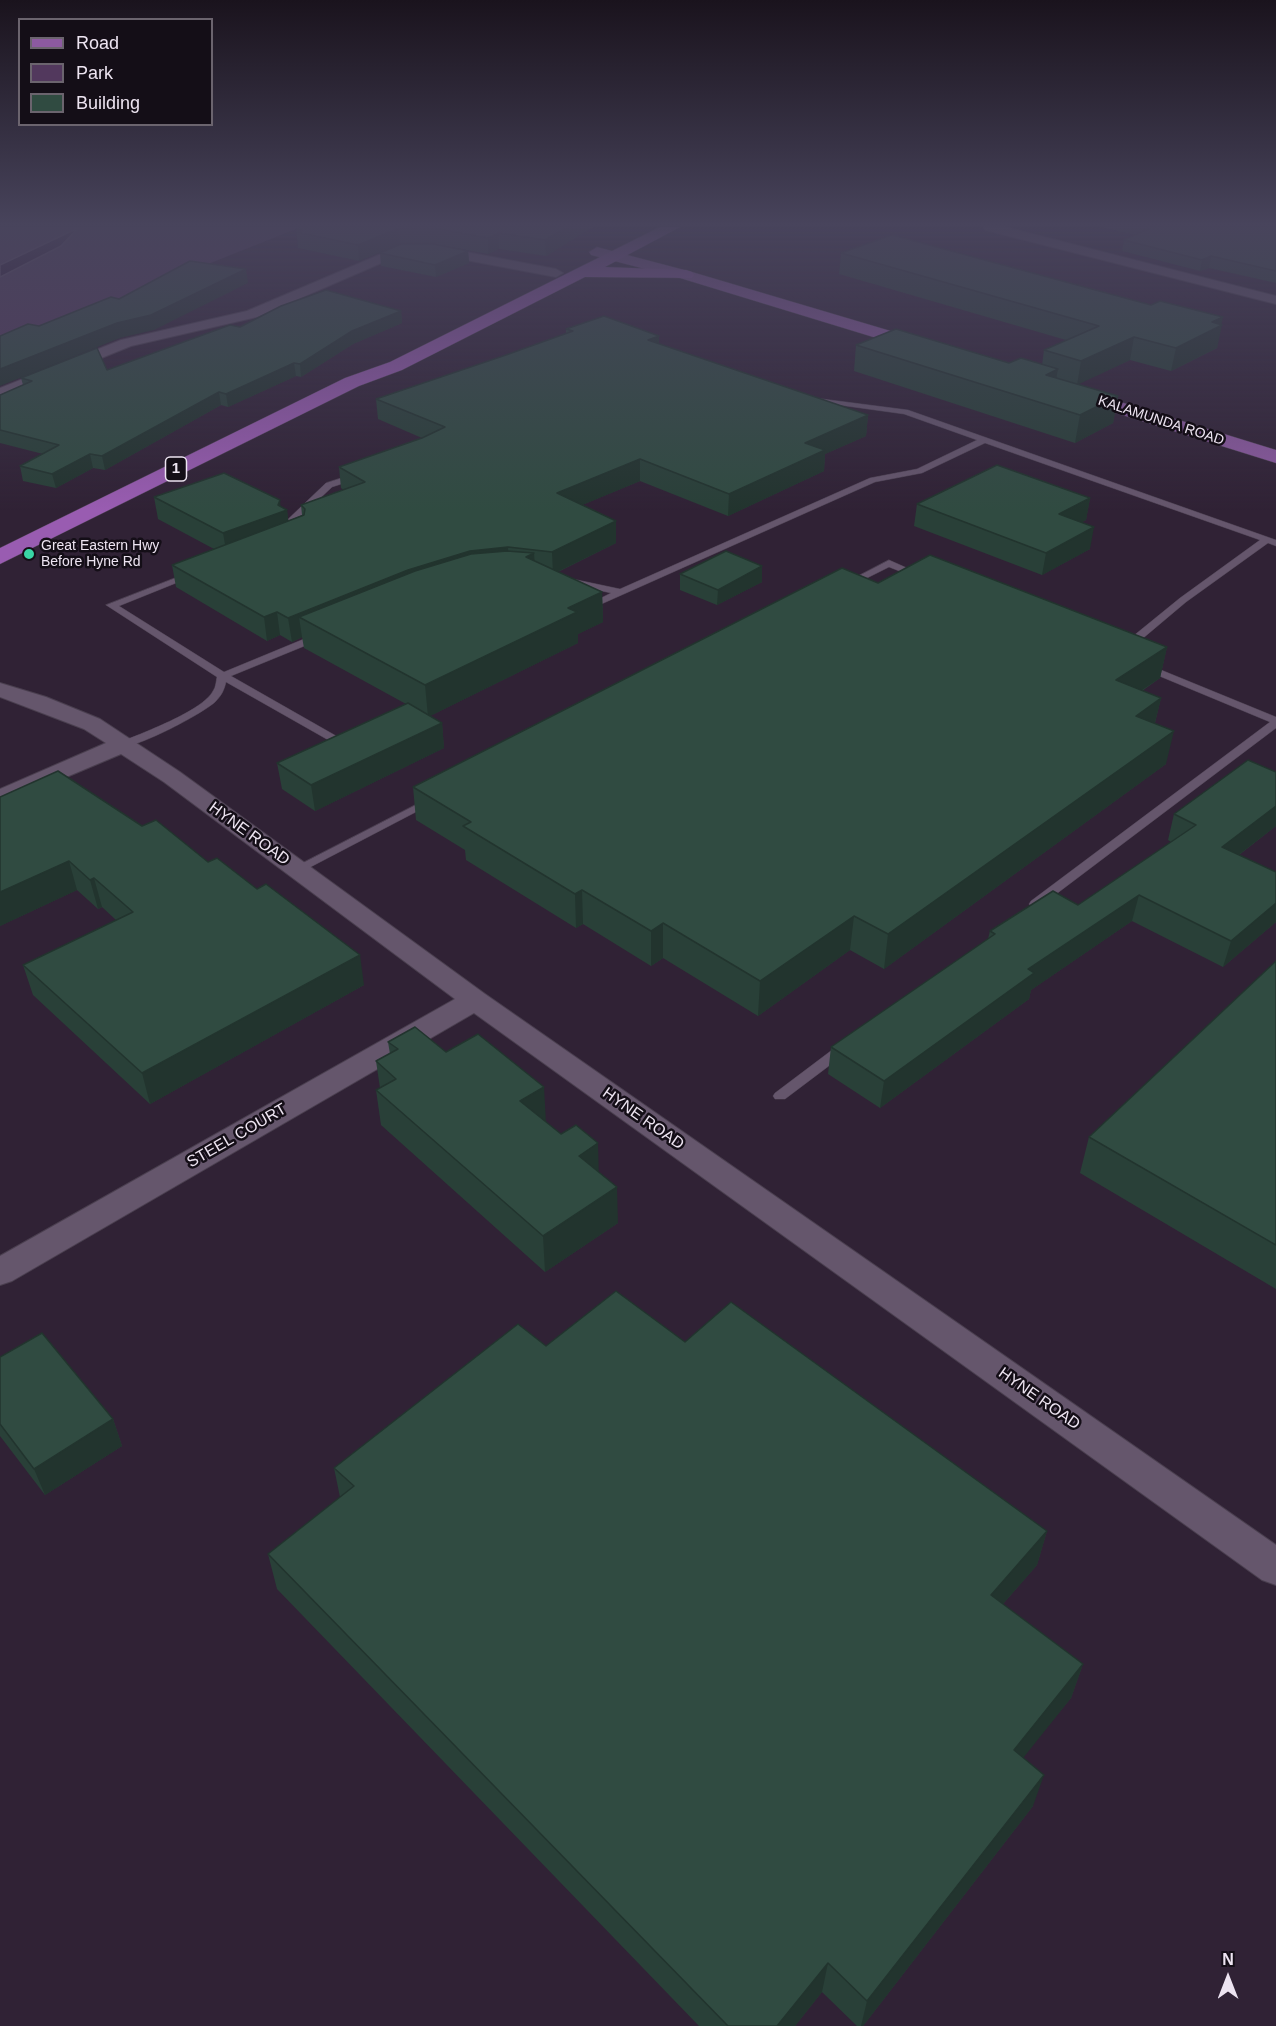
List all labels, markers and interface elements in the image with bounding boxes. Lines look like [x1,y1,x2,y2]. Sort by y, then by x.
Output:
legend [18,18,213,126]
text: Road [76,33,119,53]
text: Park [76,63,113,83]
text: Building [76,93,140,113]
street label: KALAMUNDA ROAD [1096,393,1226,449]
road number: 1 [166,457,186,481]
place label: Great Eastern Hwy Before Hyne Rd [41,538,159,570]
marker: Great Eastern Hwy Before Hyne Rd [22,547,36,561]
street label: HYNE ROAD [205,798,293,870]
street label: HYNE ROAD [599,1084,687,1154]
street label: STEEL COURT [184,1100,290,1172]
street label: HYNE ROAD [995,1364,1083,1434]
north arrow [1198,1948,1258,2008]
text: N [1222,1951,1234,1968]

